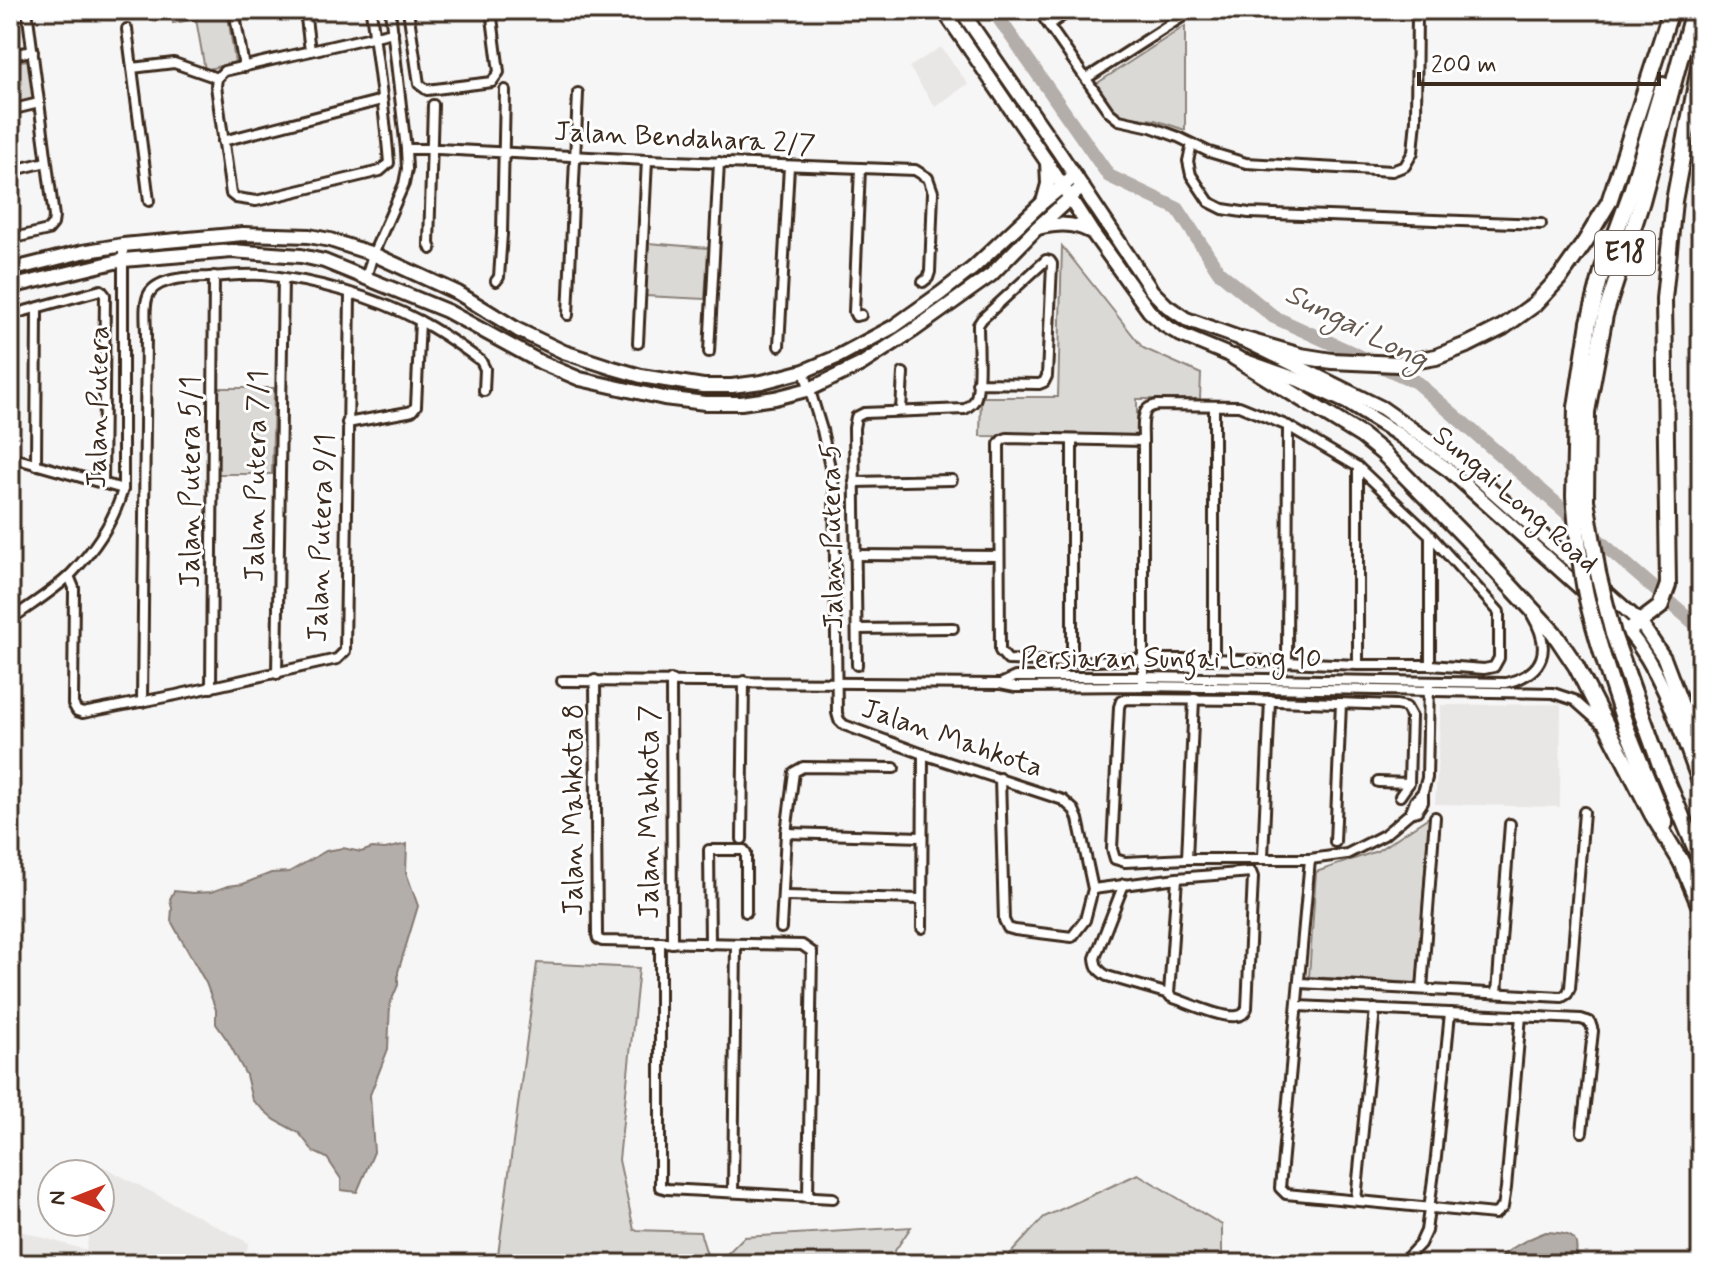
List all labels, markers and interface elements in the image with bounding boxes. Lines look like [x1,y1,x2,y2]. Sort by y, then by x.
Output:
scale bar [1419,36,1659,86]
text: 200 m [1431,50,1497,81]
street label: Jalan Bendahara 2/7 [553,114,817,164]
road number: E18 [1595,231,1655,275]
water label: Sungai Long [1277,275,1435,383]
street label: Jalan Putera [79,325,119,489]
street label: Jalan Putera 7/1 [237,370,277,582]
street label: Jalan Putera 5/1 [173,376,210,588]
street label: Sungai Long Road [1423,418,1606,584]
street label: Jalan Putera 9/1 [300,433,344,643]
street label: Jalan Putera 5 [813,442,853,630]
street label: Persiaran Sungai Long 10 [1020,641,1322,681]
street label: Jalan Mahkota [856,691,1048,787]
street label: Jalan Mahkota 8 [556,704,593,916]
street label: Jalan Mahkota 7 [632,705,669,919]
north arrow [36,1158,116,1238]
text: N [44,1191,72,1205]

